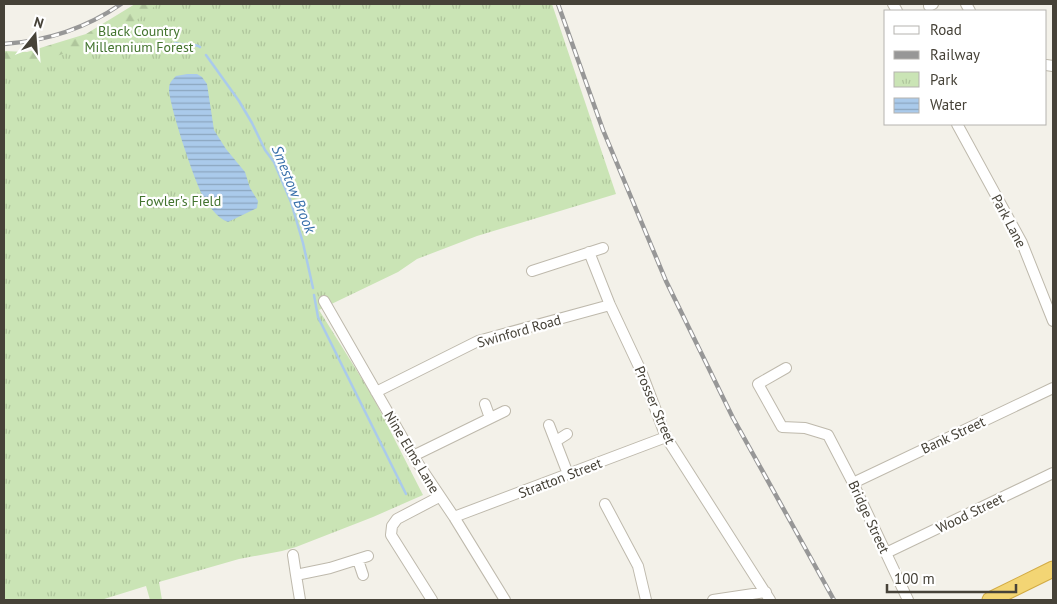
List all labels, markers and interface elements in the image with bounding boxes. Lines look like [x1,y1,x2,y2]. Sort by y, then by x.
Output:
north arrow [10,10,60,60]
legend [884,10,1047,125]
text: N [32,13,46,33]
text: Road [930,20,962,39]
park label: Black Country Millennium Forest [84,22,194,56]
text: Railway [930,45,980,64]
text: Park [930,70,958,89]
text: Water [930,95,967,114]
water label: Smestow Brook [268,142,321,237]
street label: Park Lane [987,191,1031,251]
park label: Fowler's Field [139,192,221,210]
street label: Swinford Road [475,310,563,352]
street label: Prosser Street [631,363,680,447]
street label: Nine Elms Lane [380,408,444,496]
street label: Bank Street [918,412,988,458]
street label: Stratton Street [516,454,604,502]
street label: Bridge Street [844,478,894,557]
street label: Wood Street [933,489,1007,537]
scale bar [887,562,1016,594]
text: 100 m [894,569,935,588]

